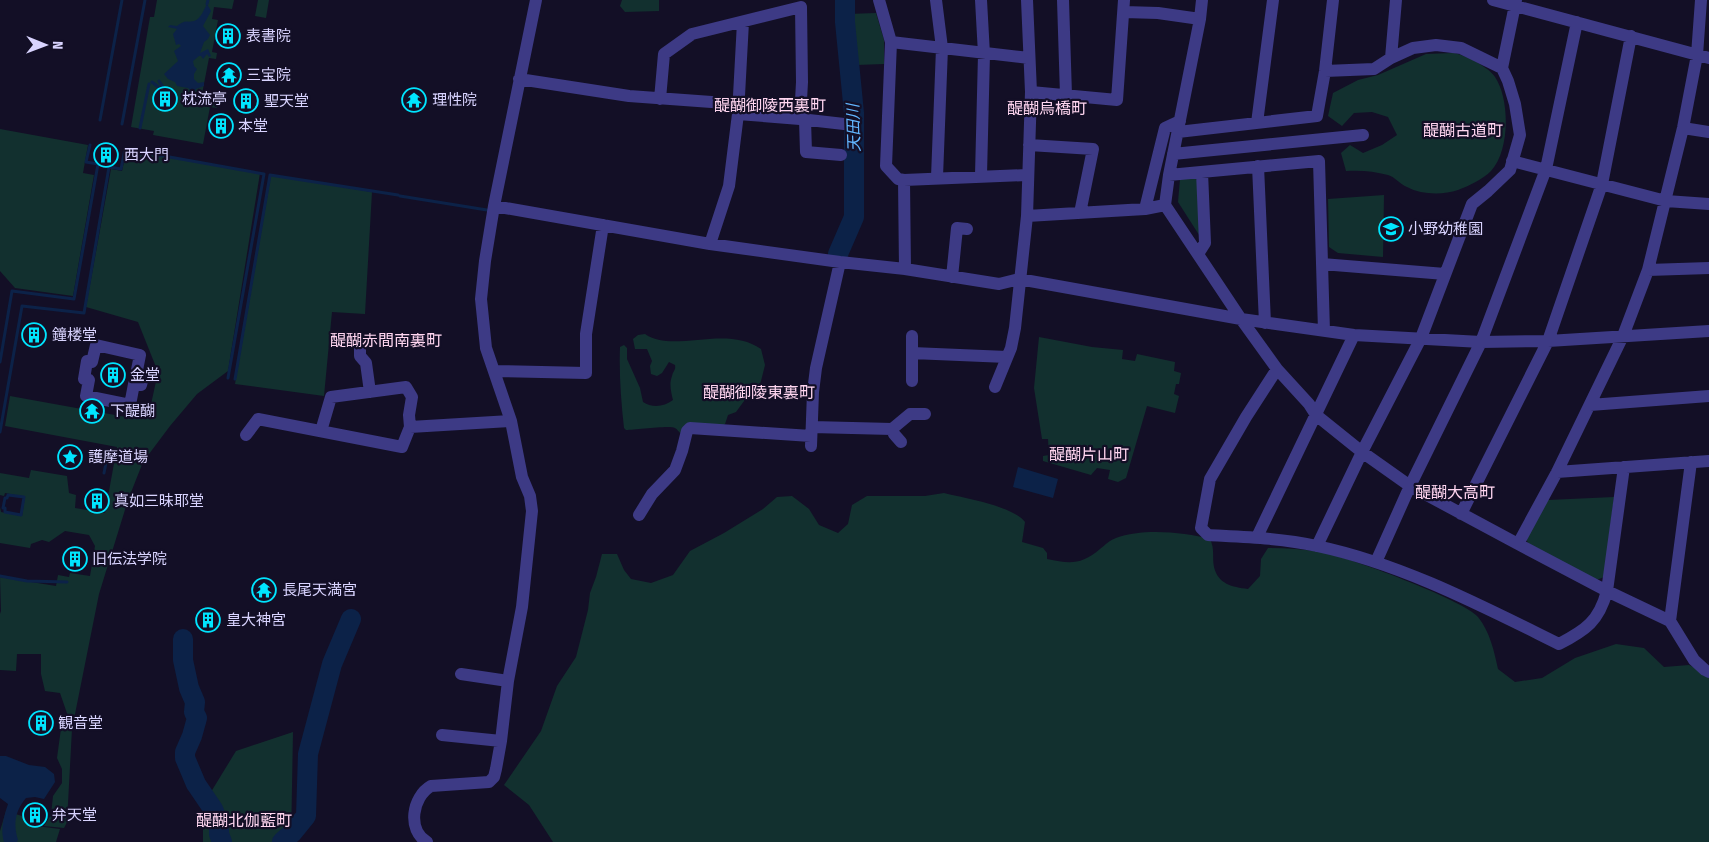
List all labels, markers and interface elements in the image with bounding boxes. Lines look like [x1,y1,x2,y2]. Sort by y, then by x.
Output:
north arrow [20,20,70,70]
building icon: 表書院 [215,23,241,49]
place label: 表書院 [246,27,291,45]
text: N [49,41,66,50]
temple icon: 三宝院 [216,62,242,88]
place label: 三宝院 [246,66,291,84]
building icon: 枕流亭 [152,86,178,112]
temple icon: 理性院 [401,87,427,113]
building icon: 聖天堂 [233,88,259,114]
place label: 枕流亭 [182,90,227,108]
place label: 理性院 [432,91,477,109]
place label: 聖天堂 [264,92,309,110]
district label: 醍醐御陵西裏町 [714,96,826,115]
district label: 醍醐烏橋町 [1007,99,1087,118]
water label: 天田川 [843,102,864,152]
building icon: 本堂 [208,113,234,139]
place label: 本堂 [238,117,268,135]
district label: 醍醐古道町 [1423,121,1503,140]
building icon: 西大門 [93,142,119,168]
place label: 西大門 [124,146,169,164]
school or university icon: 小野幼稚園 [1378,216,1404,242]
place label: 小野幼稚園 [1408,220,1483,238]
building icon: 鐘楼堂 [21,322,47,348]
place label: 鐘楼堂 [52,326,97,344]
district label: 醍醐赤間南裏町 [330,331,442,350]
building icon: 金堂 [100,362,126,388]
place label: 金堂 [130,366,160,384]
district label: 醍醐御陵東裏町 [703,383,815,402]
temple icon: 下醍醐 [79,398,105,424]
place label: 下醍醐 [110,402,155,420]
place icon: 護摩道場 [57,444,83,470]
district label: 醍醐片山町 [1049,445,1129,464]
place label: 護摩道場 [88,448,148,466]
district label: 醍醐大高町 [1415,483,1495,502]
building icon: 真如三昧耶堂 [84,488,110,514]
place label: 真如三昧耶堂 [114,492,204,510]
building icon: 旧伝法学院 [62,546,88,572]
place label: 旧伝法学院 [92,550,167,568]
temple icon: 長尾天満宮 [251,577,277,603]
place label: 長尾天満宮 [282,581,357,599]
building icon: 皇大神宮 [195,607,221,633]
place label: 皇大神宮 [226,611,286,629]
building icon: 観音堂 [28,710,54,736]
place label: 観音堂 [58,714,103,732]
building icon: 弁天堂 [22,802,48,828]
place label: 弁天堂 [52,806,97,824]
district label: 醍醐北伽藍町 [196,811,292,830]

